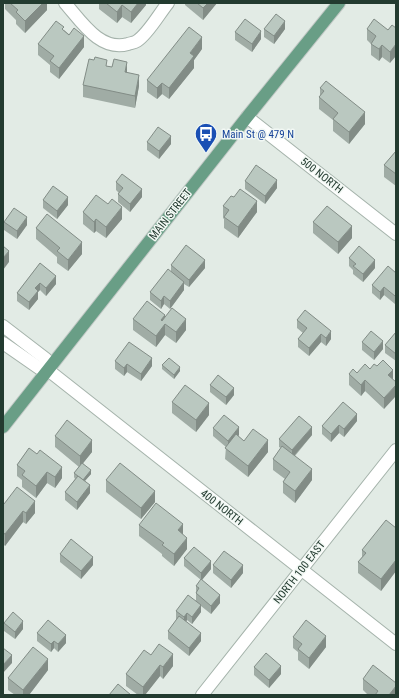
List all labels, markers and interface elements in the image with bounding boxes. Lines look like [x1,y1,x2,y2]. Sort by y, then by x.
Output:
bus stop icon: Main St @ 479 N [193,121,219,154]
place label: Main St @ 479 N [222,128,294,141]
street label: 500 NORTH [298,155,345,196]
street label: MAIN STREET [147,186,194,242]
street label: 400 NORTH [198,487,245,528]
street label: NORTH 100 EAST [271,538,328,606]

